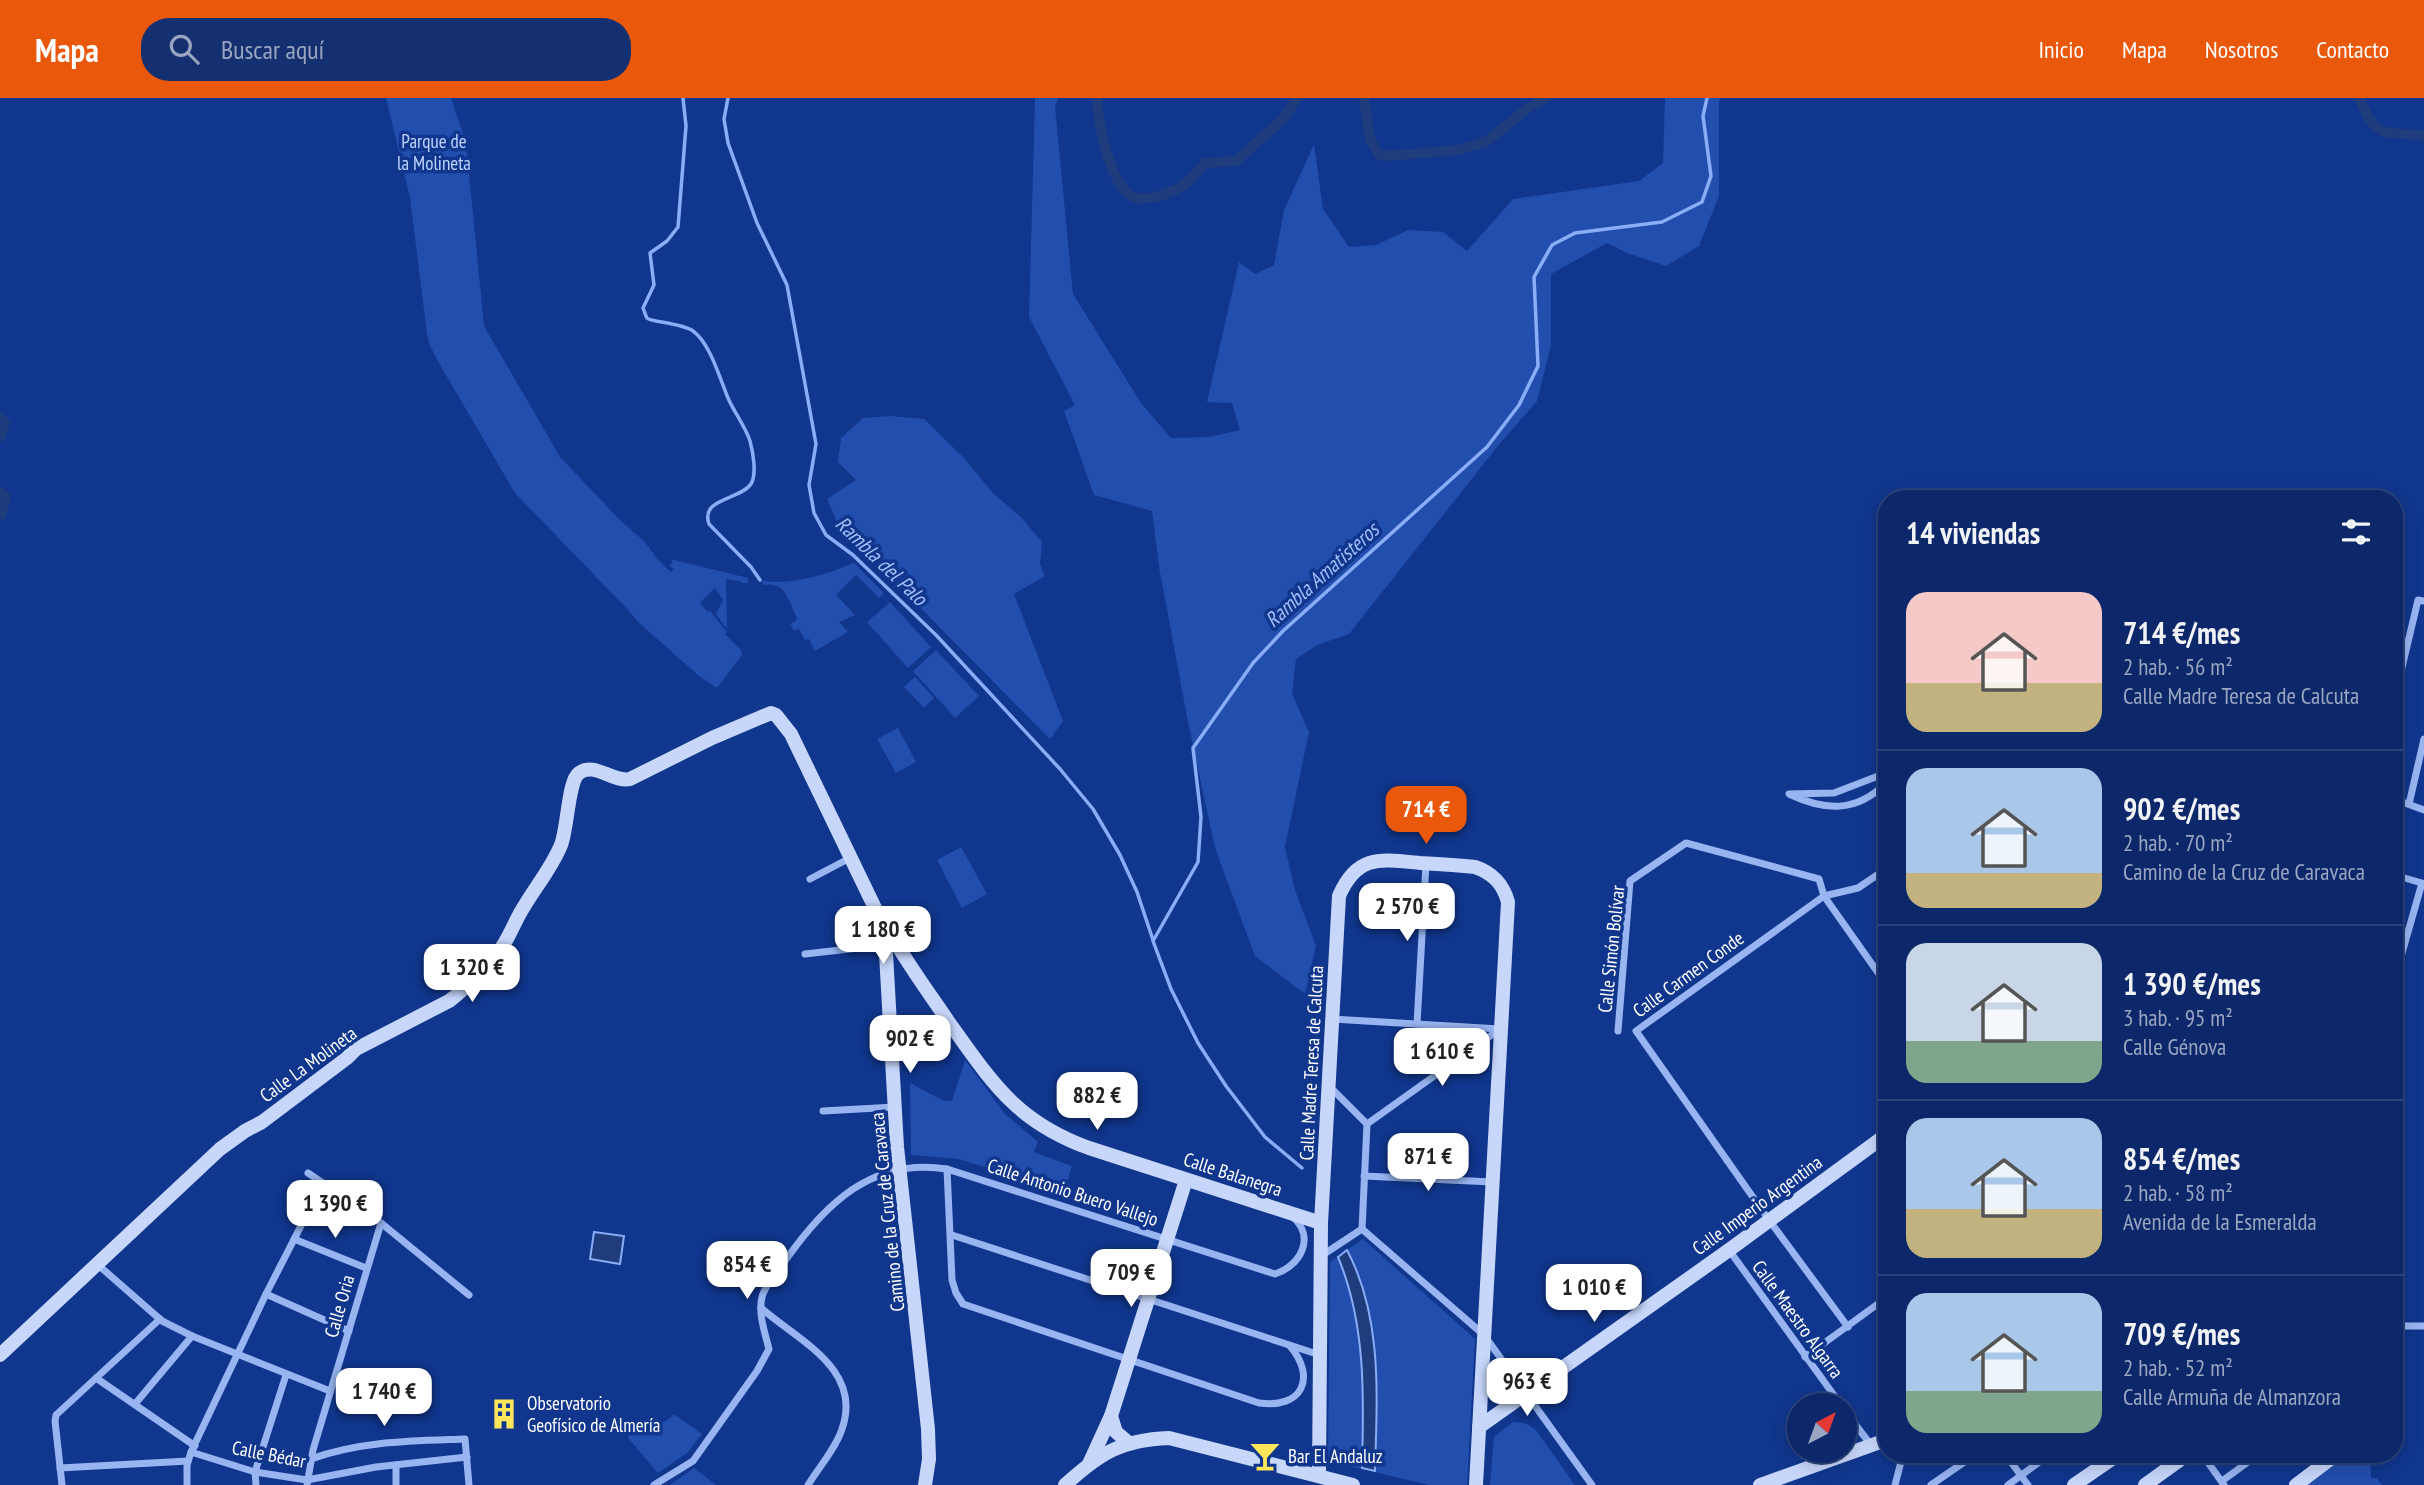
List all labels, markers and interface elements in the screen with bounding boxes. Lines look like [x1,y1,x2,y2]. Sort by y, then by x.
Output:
search box [141,18,631,81]
text: Mapa [35,28,99,71]
icon: search [165,30,203,68]
text: Buscar aquí [221,33,324,66]
text: Inicio [2038,34,2084,65]
text: Mapa [2122,34,2167,65]
text: Nosotros [2205,34,2278,65]
text: Contacto [2316,34,2389,65]
park label: Parque de la Molineta [397,129,471,175]
water label: Rambla del Palo [830,510,934,612]
text: 14 viviendas [1906,513,2040,552]
icon: filters [2337,513,2375,551]
water label: Rambla Amatisteros [1259,515,1386,633]
text: 714 €/mes [2123,613,2240,652]
icon: home [1962,620,2046,704]
text: 2 hab. · 56 m² [2123,652,2233,681]
text: Calle Madre Teresa de Calcuta [2123,681,2359,710]
pin: 714 € [1377,786,1475,846]
text: 902 €/mes [2123,789,2240,828]
text: 714 € [1402,794,1450,823]
icon: home [1962,796,2046,880]
text: 2 hab. · 70 m² [2123,828,2233,857]
text: Camino de la Cruz de Caravaca [2123,857,2365,886]
street label: Calle Simón Bolívar [1592,883,1630,1014]
pin: 2 570 € [1342,884,1472,943]
text: 2 570 € [1375,891,1439,920]
pin: 1 180 € [818,906,948,966]
text: 1 180 € [851,914,915,943]
street label: Calle Carmen Conde [1628,926,1748,1022]
pin: 1 320 € [407,944,537,1004]
text: 1 320 € [440,952,504,981]
text: 1 390 €/mes [2123,964,2261,1003]
street label: Calle Madre Teresa de Calcuta [1294,965,1328,1161]
icon: home [1962,971,2046,1055]
text: 3 hab. · 95 m² [2123,1003,2233,1032]
pin: 902 € [861,1016,959,1075]
street label: Calle La Molineta [255,1021,361,1107]
text: 902 € [886,1023,934,1052]
pin: 1 610 € [1377,1028,1507,1088]
text: Calle Génova [2123,1032,2226,1061]
text: 1 610 € [1410,1036,1474,1065]
pin: 882 € [1048,1072,1146,1132]
text: 882 € [1073,1080,1121,1109]
street label: Camino de la Cruz de Caravaca [865,1111,909,1313]
pin: 871 € [1379,1134,1477,1193]
text: 854 €/mes [2123,1139,2240,1178]
text: 871 € [1404,1141,1452,1170]
icon: home [1962,1146,2046,1230]
street label: Calle Balanegra [1181,1147,1285,1201]
street label: Calle Imperio Argentina [1687,1150,1827,1260]
street label: Calle Antonio Buero Vallejo [985,1153,1161,1231]
text: 2 hab. · 58 m² [2123,1178,2233,1207]
pin: 1 390 € [270,1180,400,1240]
text: 1 390 € [303,1188,367,1217]
text: Avenida de la Esmeralda [2123,1207,2317,1236]
pin: 854 € [698,1242,796,1301]
text: 854 € [723,1249,771,1278]
pin: 709 € [1082,1250,1180,1309]
street label: Calle Maestro Algarra [1747,1255,1849,1383]
text: 709 € [1107,1257,1155,1286]
pin: 1 010 € [1529,1264,1659,1324]
street label: Calle Oria [319,1272,359,1340]
text: 1 010 € [1562,1272,1626,1301]
text: 709 €/mes [2123,1314,2240,1353]
icon: home [1962,1321,2046,1405]
text: 2 hab. · 52 m² [2123,1353,2233,1382]
pin: 963 € [1478,1358,1576,1418]
text: 963 € [1503,1366,1551,1395]
pin: 1 740 € [319,1368,449,1428]
text: 1 740 € [352,1376,416,1405]
text: Calle Armuña de Almanzora [2123,1382,2341,1411]
place label: Observatorio Geofísico de Almería [527,1391,660,1437]
north arrow [1787,1393,1857,1463]
map controls [1787,1393,1857,1463]
building icon: Observatorio Geofísico de Almería [487,1397,521,1431]
street label: Calle Bédar [230,1435,309,1473]
bar icon: Bar El Andaluz [1248,1439,1282,1473]
place label: Bar El Andaluz [1288,1444,1383,1468]

